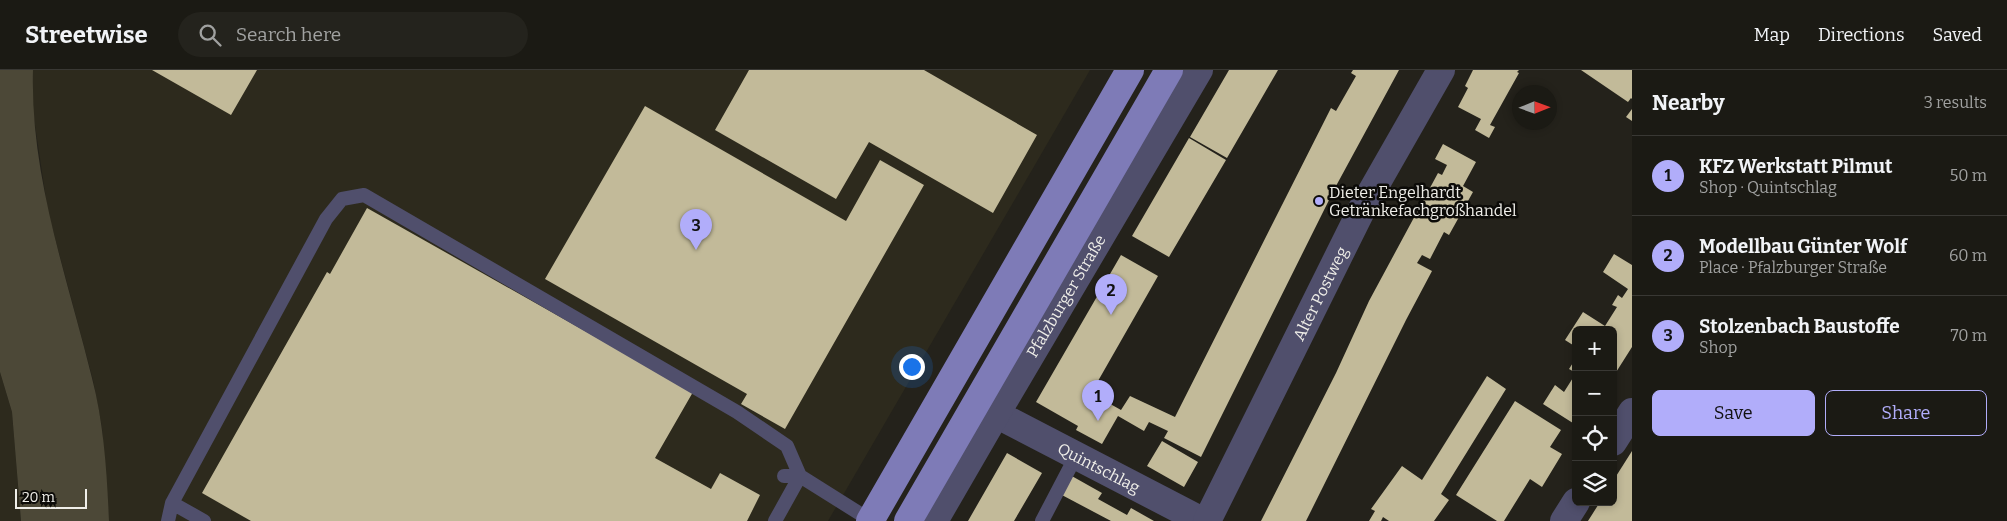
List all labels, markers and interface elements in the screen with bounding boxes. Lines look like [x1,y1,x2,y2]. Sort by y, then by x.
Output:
search box [178,12,528,57]
text: Streetwise [25,21,148,49]
icon: search [196,21,224,49]
text: Search here [236,23,341,46]
text: Map [1754,24,1790,46]
text: Directions [1818,24,1905,46]
text: Saved [1933,24,1982,46]
north arrow [1512,85,1557,130]
text: Nearby [1652,90,1725,116]
text: 3 results [1924,93,1987,112]
text: KFZ Werkstatt Pilmut [1699,155,1893,178]
text: 1 [1665,166,1671,185]
text: 50 m [1950,166,1987,185]
text: Shop · Quintschlag [1699,178,1837,197]
place label: Dieter Engelhardt Getränkefachgroßhandel [1329,183,1517,220]
marker: Dieter Engelhardt Getränkefachgroßhandel [1313,195,1325,207]
pin: 3 [680,209,712,250]
street label: Pfalzburger Straße [1023,231,1110,361]
text: Modellbau Günter Wolf [1699,235,1907,258]
street label: Alter Postweg [1289,244,1352,344]
text: 2 [1663,246,1673,265]
text: 60 m [1949,246,1987,265]
text: Place · Pfalzburger Straße [1699,258,1887,277]
pin: 2 [1095,274,1127,315]
text: Stolzenbach Baustoffe [1699,315,1900,338]
map controls [1572,326,1617,506]
button: + [1572,326,1617,371]
text: 3 [1663,326,1673,345]
text: 70 m [1951,326,1987,345]
text: Shop [1699,338,1737,357]
your location [899,354,925,380]
button: − [1572,371,1617,416]
pin: 1 [1082,380,1114,421]
button: Save [1652,390,1815,436]
button: Share [1825,390,1987,436]
button: locate [1572,416,1617,461]
street label: Quintschlag [1054,439,1143,497]
button: layers [1572,461,1617,506]
scale bar [15,486,88,509]
text: 20 m [22,489,55,506]

